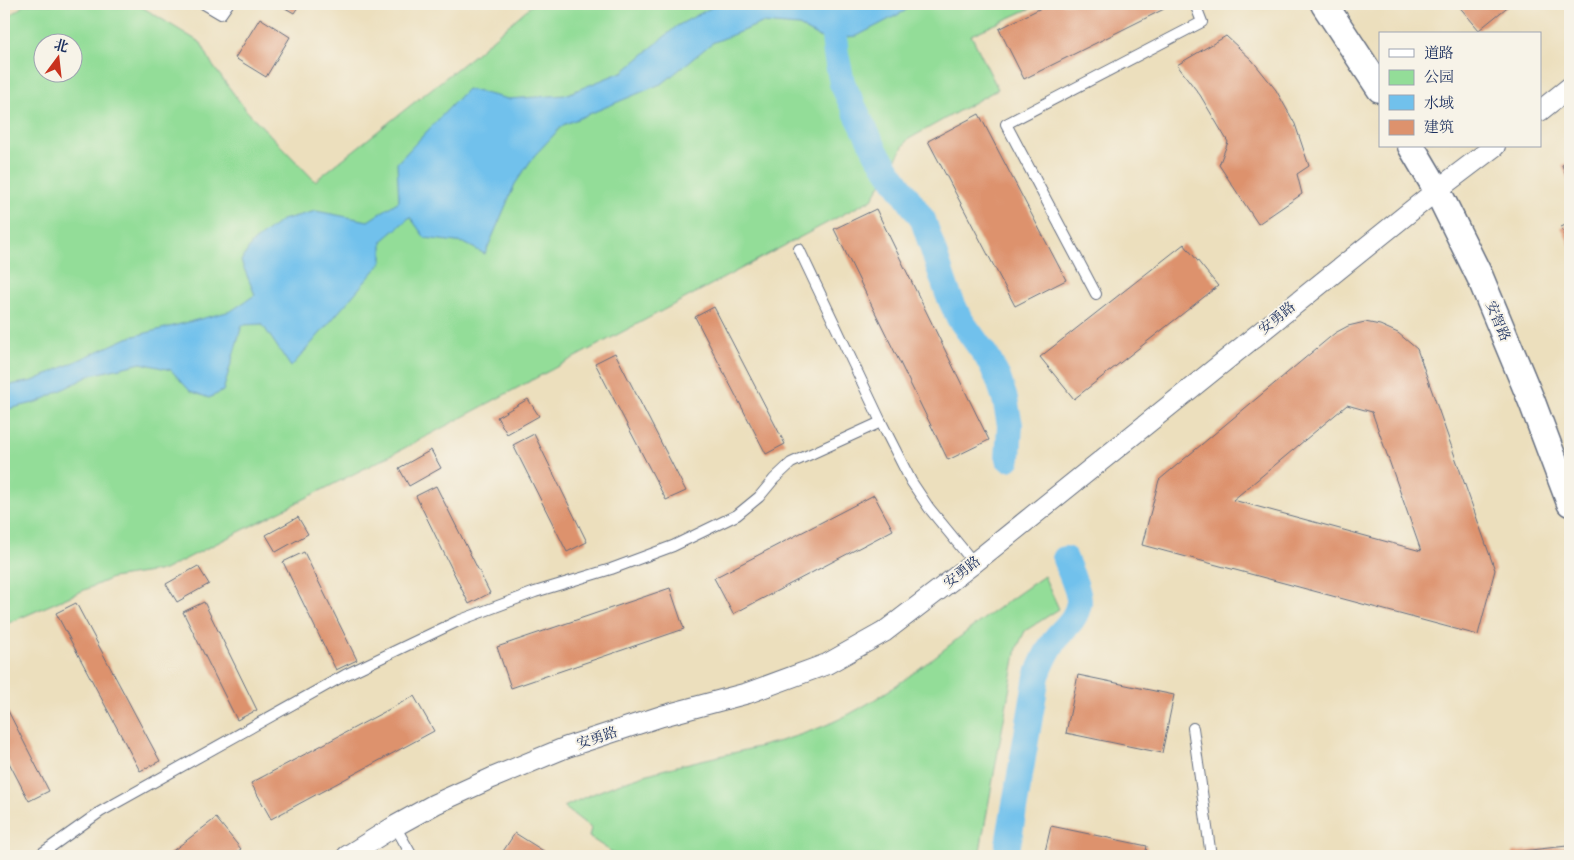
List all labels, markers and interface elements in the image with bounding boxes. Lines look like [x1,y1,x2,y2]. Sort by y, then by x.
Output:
north arrow [32,32,82,82]
legend [1379,32,1542,148]
text: 北 [52,36,70,56]
text: 道路 [1424,44,1454,62]
text: 公园 [1424,68,1454,86]
text: 水域 [1424,94,1454,112]
text: 建筑 [1424,118,1454,136]
street label: 安勇路 [1255,298,1299,338]
street label: 安智路 [1482,298,1514,344]
street label: 安勇路 [940,552,984,592]
street label: 安勇路 [574,723,620,753]

